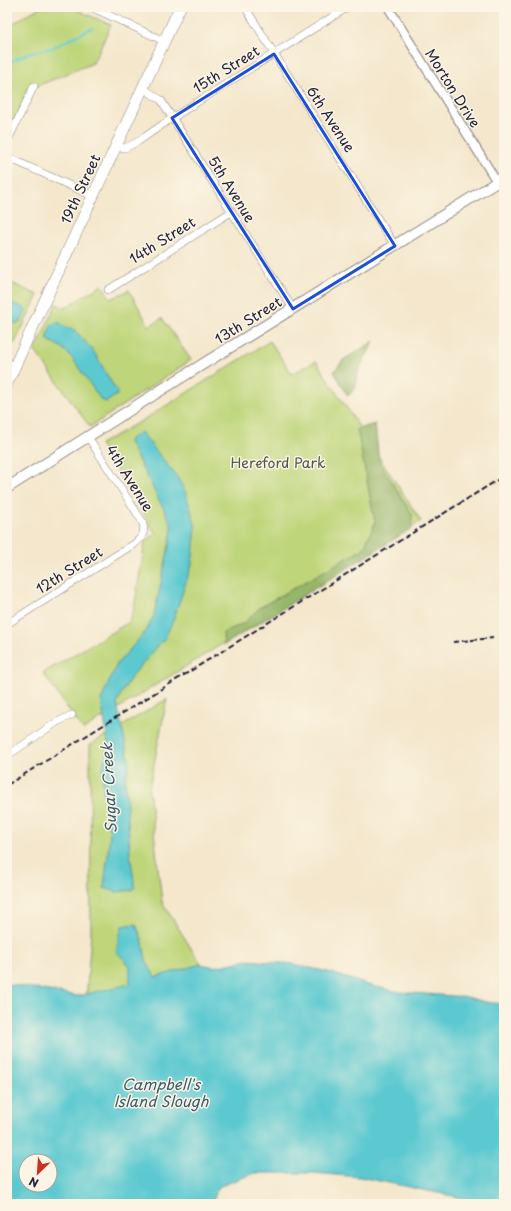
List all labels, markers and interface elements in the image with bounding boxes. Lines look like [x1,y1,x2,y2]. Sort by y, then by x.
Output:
street label: 15th Street [188,40,264,98]
street label: Morton Drive [420,44,486,132]
street label: 6th Avenue [302,82,360,157]
street label: 19th Street [55,150,105,227]
street label: 5th Avenue [203,152,261,227]
street label: 14th Street [125,211,199,269]
street label: 13th Street [210,291,286,349]
street label: 4th Avenue [101,441,159,516]
park label: Hereford Park [230,452,326,473]
street label: 12th Street [31,541,107,599]
water label: Sugar Creek [94,741,122,834]
water label: Campbell's Island Slough [114,1072,209,1112]
north arrow [18,1153,58,1193]
text: N [26,1173,41,1192]

